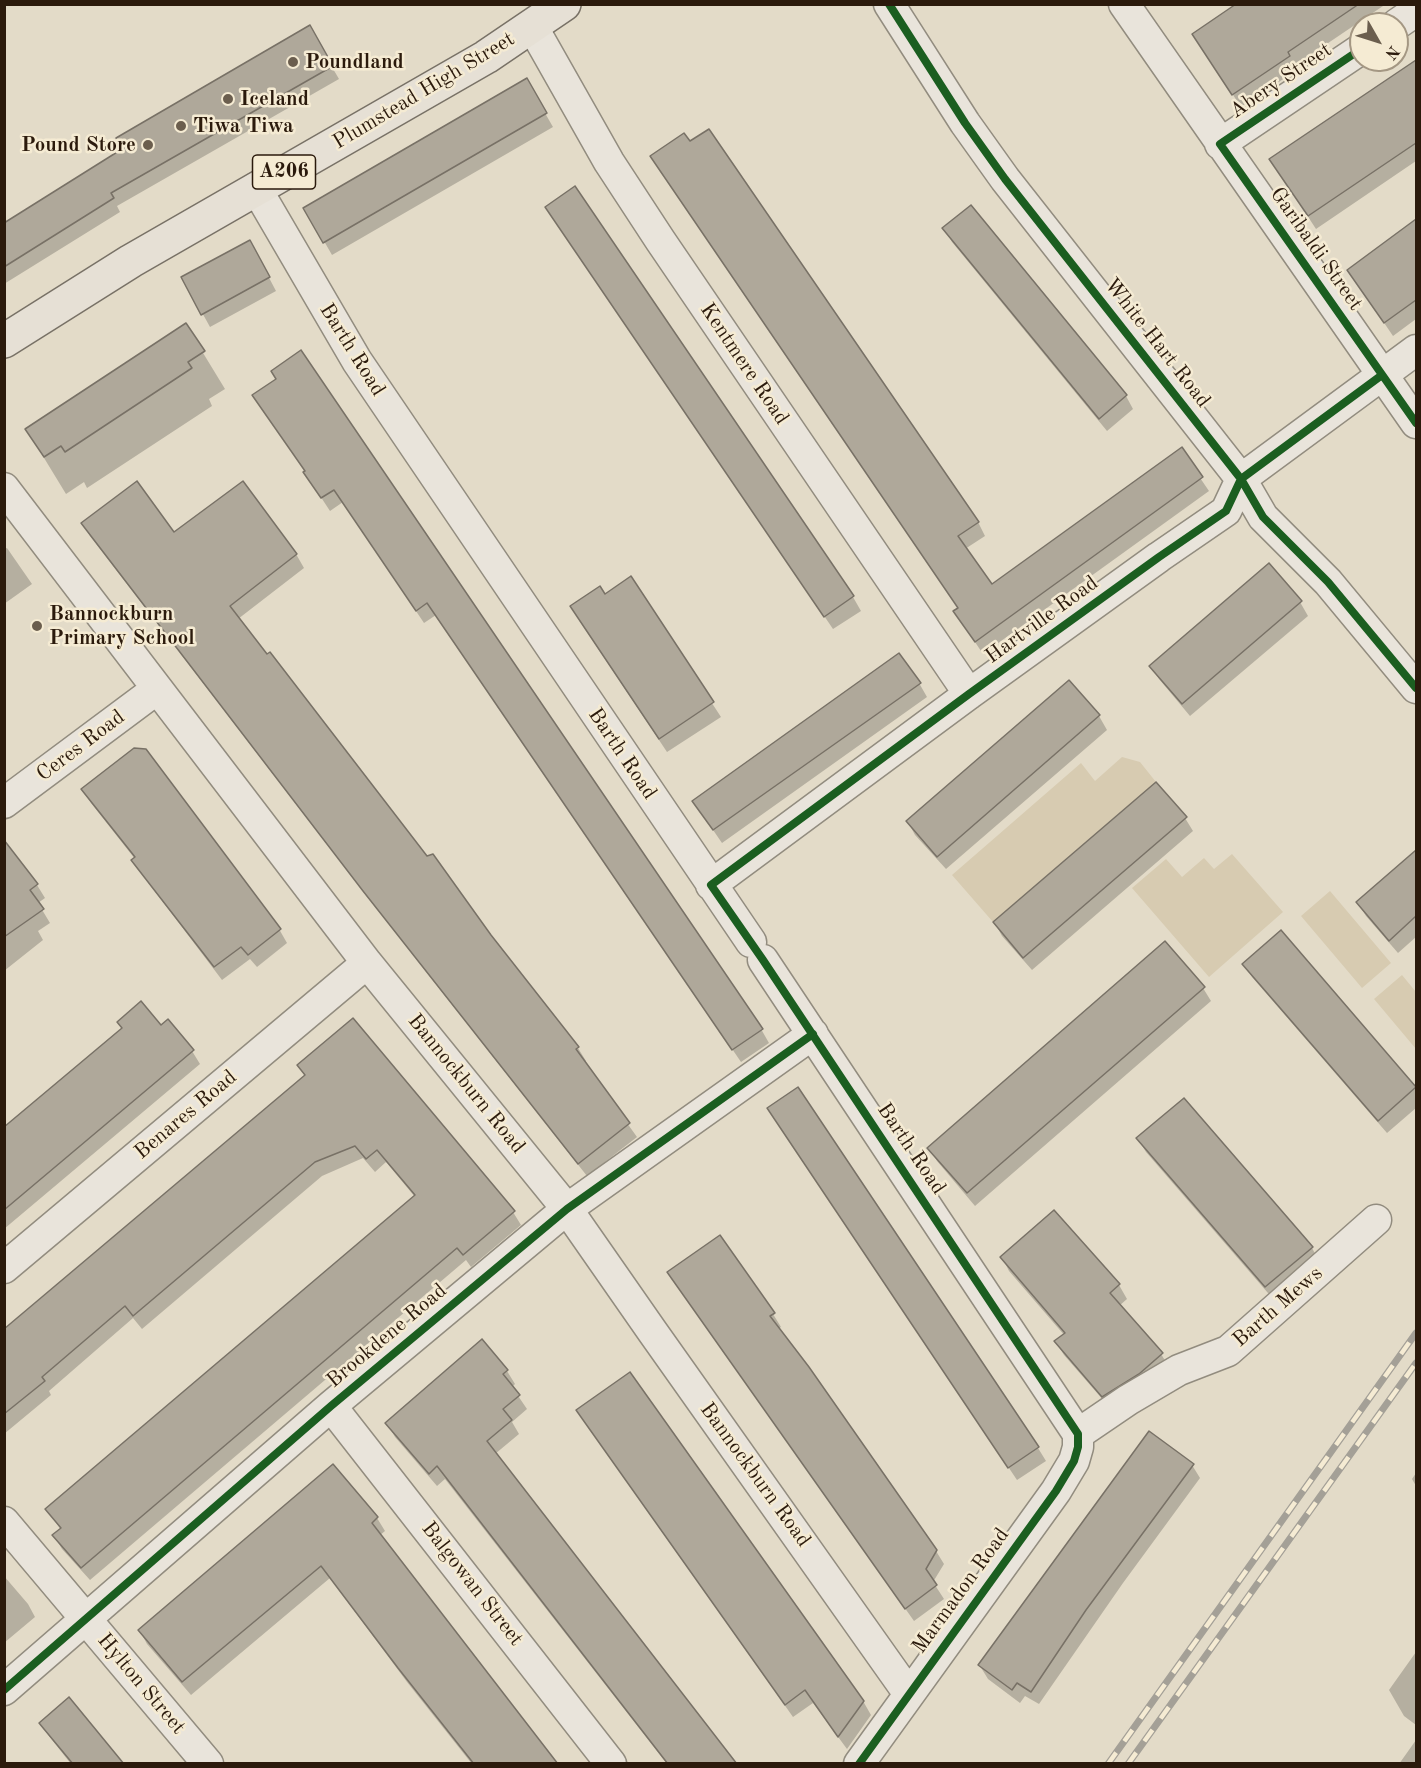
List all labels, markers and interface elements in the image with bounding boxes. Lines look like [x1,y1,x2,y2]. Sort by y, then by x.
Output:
north arrow [1349,12,1409,72]
street label: Plumstead High Street [328,27,520,155]
street label: Abery Street [1225,38,1337,124]
text: N [1381,42,1402,62]
place label: Poundland [305,49,404,75]
marker: Poundland [286,55,300,69]
place label: Iceland [240,86,309,112]
marker: Iceland [221,92,235,106]
place label: Tiwa Tiwa [193,113,294,139]
marker: Tiwa Tiwa [174,119,188,133]
place label: Pound Store [21,132,136,158]
marker: Pound Store [141,138,155,152]
road number: A206 [252,155,316,189]
street label: Garibaldi Street [1264,182,1368,316]
street label: White Hart Road [1098,273,1216,413]
street label: Kentmere Road [694,298,794,430]
street label: Barth Road [314,299,390,401]
street label: Hartville Road [981,571,1103,669]
place label: Bannockburn Primary School [49,601,195,651]
marker: Bannockburn Primary School [30,619,44,633]
street label: Barth Road [582,703,662,805]
street label: Ceres Road [32,705,130,787]
street label: Bannockburn Road [402,1009,530,1159]
street label: Benares Road [130,1065,242,1165]
street label: Barth Road [871,1098,951,1200]
street label: Barth Mews [1228,1261,1328,1353]
street label: Brookdene Road [322,1278,452,1394]
street label: Bannockburn Road [694,1398,816,1552]
street label: Balgowan Street [416,1517,528,1651]
street label: Marmadon Road [907,1523,1015,1659]
street label: Hylton Street [92,1628,190,1740]

